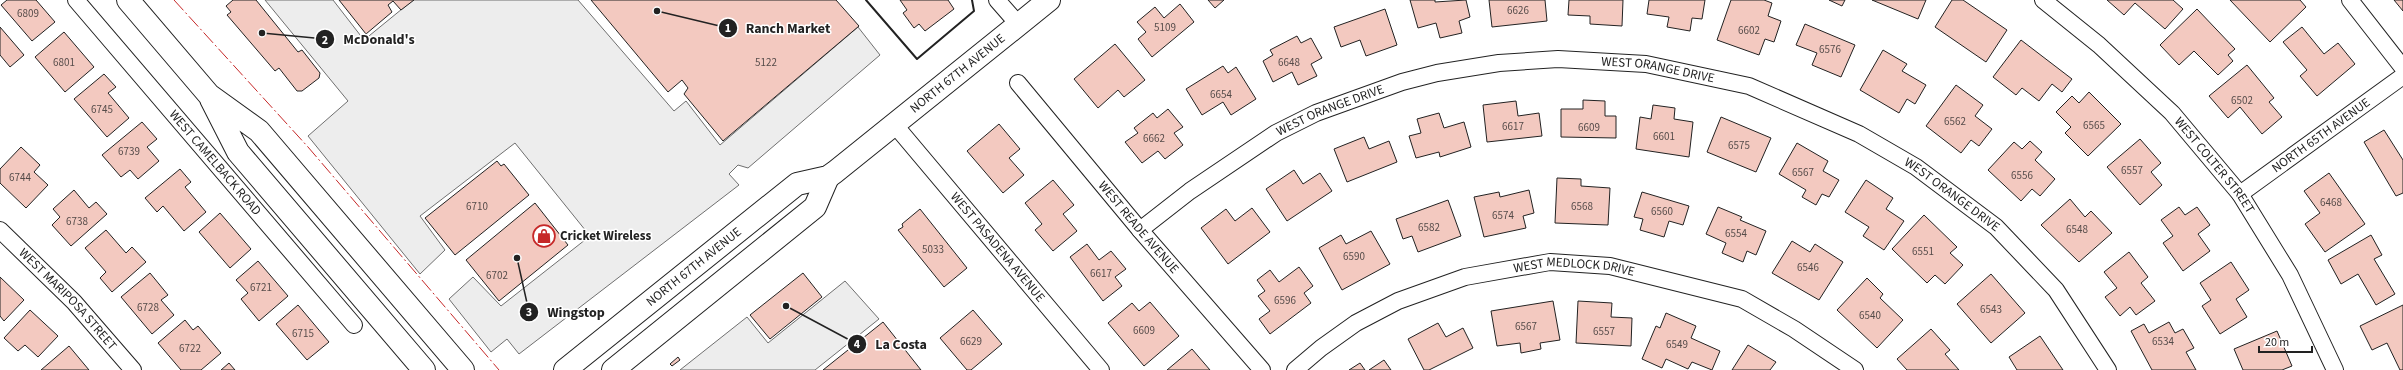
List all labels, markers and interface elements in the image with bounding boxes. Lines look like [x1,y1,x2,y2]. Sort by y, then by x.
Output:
house number: 6626 [1507,3,1529,18]
house number: 6809 [17,6,39,21]
callout: Ranch Market [718,15,839,41]
text: Ranch Market [746,19,831,39]
text: 1 [725,20,731,37]
house number: 5109 [1154,20,1176,35]
house number: 6602 [1738,23,1760,38]
callout: McDonald's [315,26,423,52]
text: McDonald's [343,30,415,50]
street label: NORTH 67TH AVENUE [906,30,1009,117]
text: 2 [322,32,328,49]
house number: 6576 [1819,42,1841,57]
street label: WEST ORANGE DRIVE [1601,52,1716,87]
house number: 6801 [53,55,75,70]
house number: 5122 [755,55,777,70]
house number: 6648 [1278,55,1300,70]
street label: WEST ORANGE DRIVE [1273,80,1386,140]
house number: 6654 [1210,87,1232,102]
house number: 6502 [2231,93,2253,108]
street label: NORTH 65TH AVENUE [2268,94,2374,177]
house number: 6745 [91,102,113,117]
street label: WEST CAMELBACK ROAD [165,106,265,219]
street label: WEST COLTER STREET [2170,113,2259,217]
house number: 6562 [1944,114,1966,129]
house number: 6565 [2083,118,2105,133]
house number: 6617 [1502,119,1524,134]
house number: 6609 [1578,120,1600,135]
house number: 6601 [1653,129,1675,144]
house number: 6662 [1143,131,1165,146]
house number: 6575 [1728,138,1750,153]
house number: 6739 [118,144,140,159]
street label: WEST ORANGE DRIVE [1901,153,2004,236]
house number: 6557 [2121,163,2143,178]
house number: 6567 [1792,165,1814,180]
house number: 6556 [2011,168,2033,183]
house number: 6744 [9,170,31,185]
street label: WEST READE AVENUE [1094,177,1183,278]
street label: WEST PASADENA AVENUE [946,188,1049,306]
house number: 6468 [2320,195,2342,210]
house number: 6710 [466,199,488,214]
house number: 6568 [1571,199,1593,214]
house number: 6560 [1651,204,1673,219]
house number: 6574 [1492,208,1514,223]
house number: 6738 [66,214,88,229]
house number: 6582 [1418,220,1440,235]
house number: 6548 [2066,222,2088,237]
shop icon: Cricket Wireless [531,223,557,249]
street label: NORTH 67TH AVENUE [642,223,745,311]
house number: 6554 [1725,226,1747,241]
place label: Cricket Wireless [560,227,651,245]
house number: 5033 [922,242,944,257]
street label: WEST MARIPOSA STREET [15,244,121,354]
house number: 6551 [1912,244,1934,259]
house number: 6590 [1343,249,1365,264]
street label: WEST MEDLOCK DRIVE [1512,253,1637,281]
house number: 6546 [1797,260,1819,275]
house number: 6617 [1090,266,1112,281]
house number: 6702 [486,268,508,283]
house number: 6721 [250,280,272,295]
house number: 6596 [1274,293,1296,308]
callout: Wingstop [519,299,612,325]
house number: 6728 [137,300,159,315]
house number: 6543 [1980,302,2002,317]
text: Wingstop [547,303,605,323]
text: 3 [526,304,532,321]
house number: 6540 [1859,308,1881,323]
house number: 6567 [1515,319,1537,334]
house number: 6609 [1133,323,1155,338]
house number: 6557 [1593,324,1615,339]
house number: 6715 [292,326,314,341]
scale bar [2259,328,2312,354]
callout: La Costa [847,331,935,357]
house number: 6629 [960,334,982,349]
house number: 6534 [2152,334,2174,349]
text: 20 m [2265,334,2289,351]
text: La Costa [875,335,927,355]
text: 4 [854,336,861,353]
house number: 6549 [1666,337,1688,352]
house number: 6722 [179,341,201,356]

